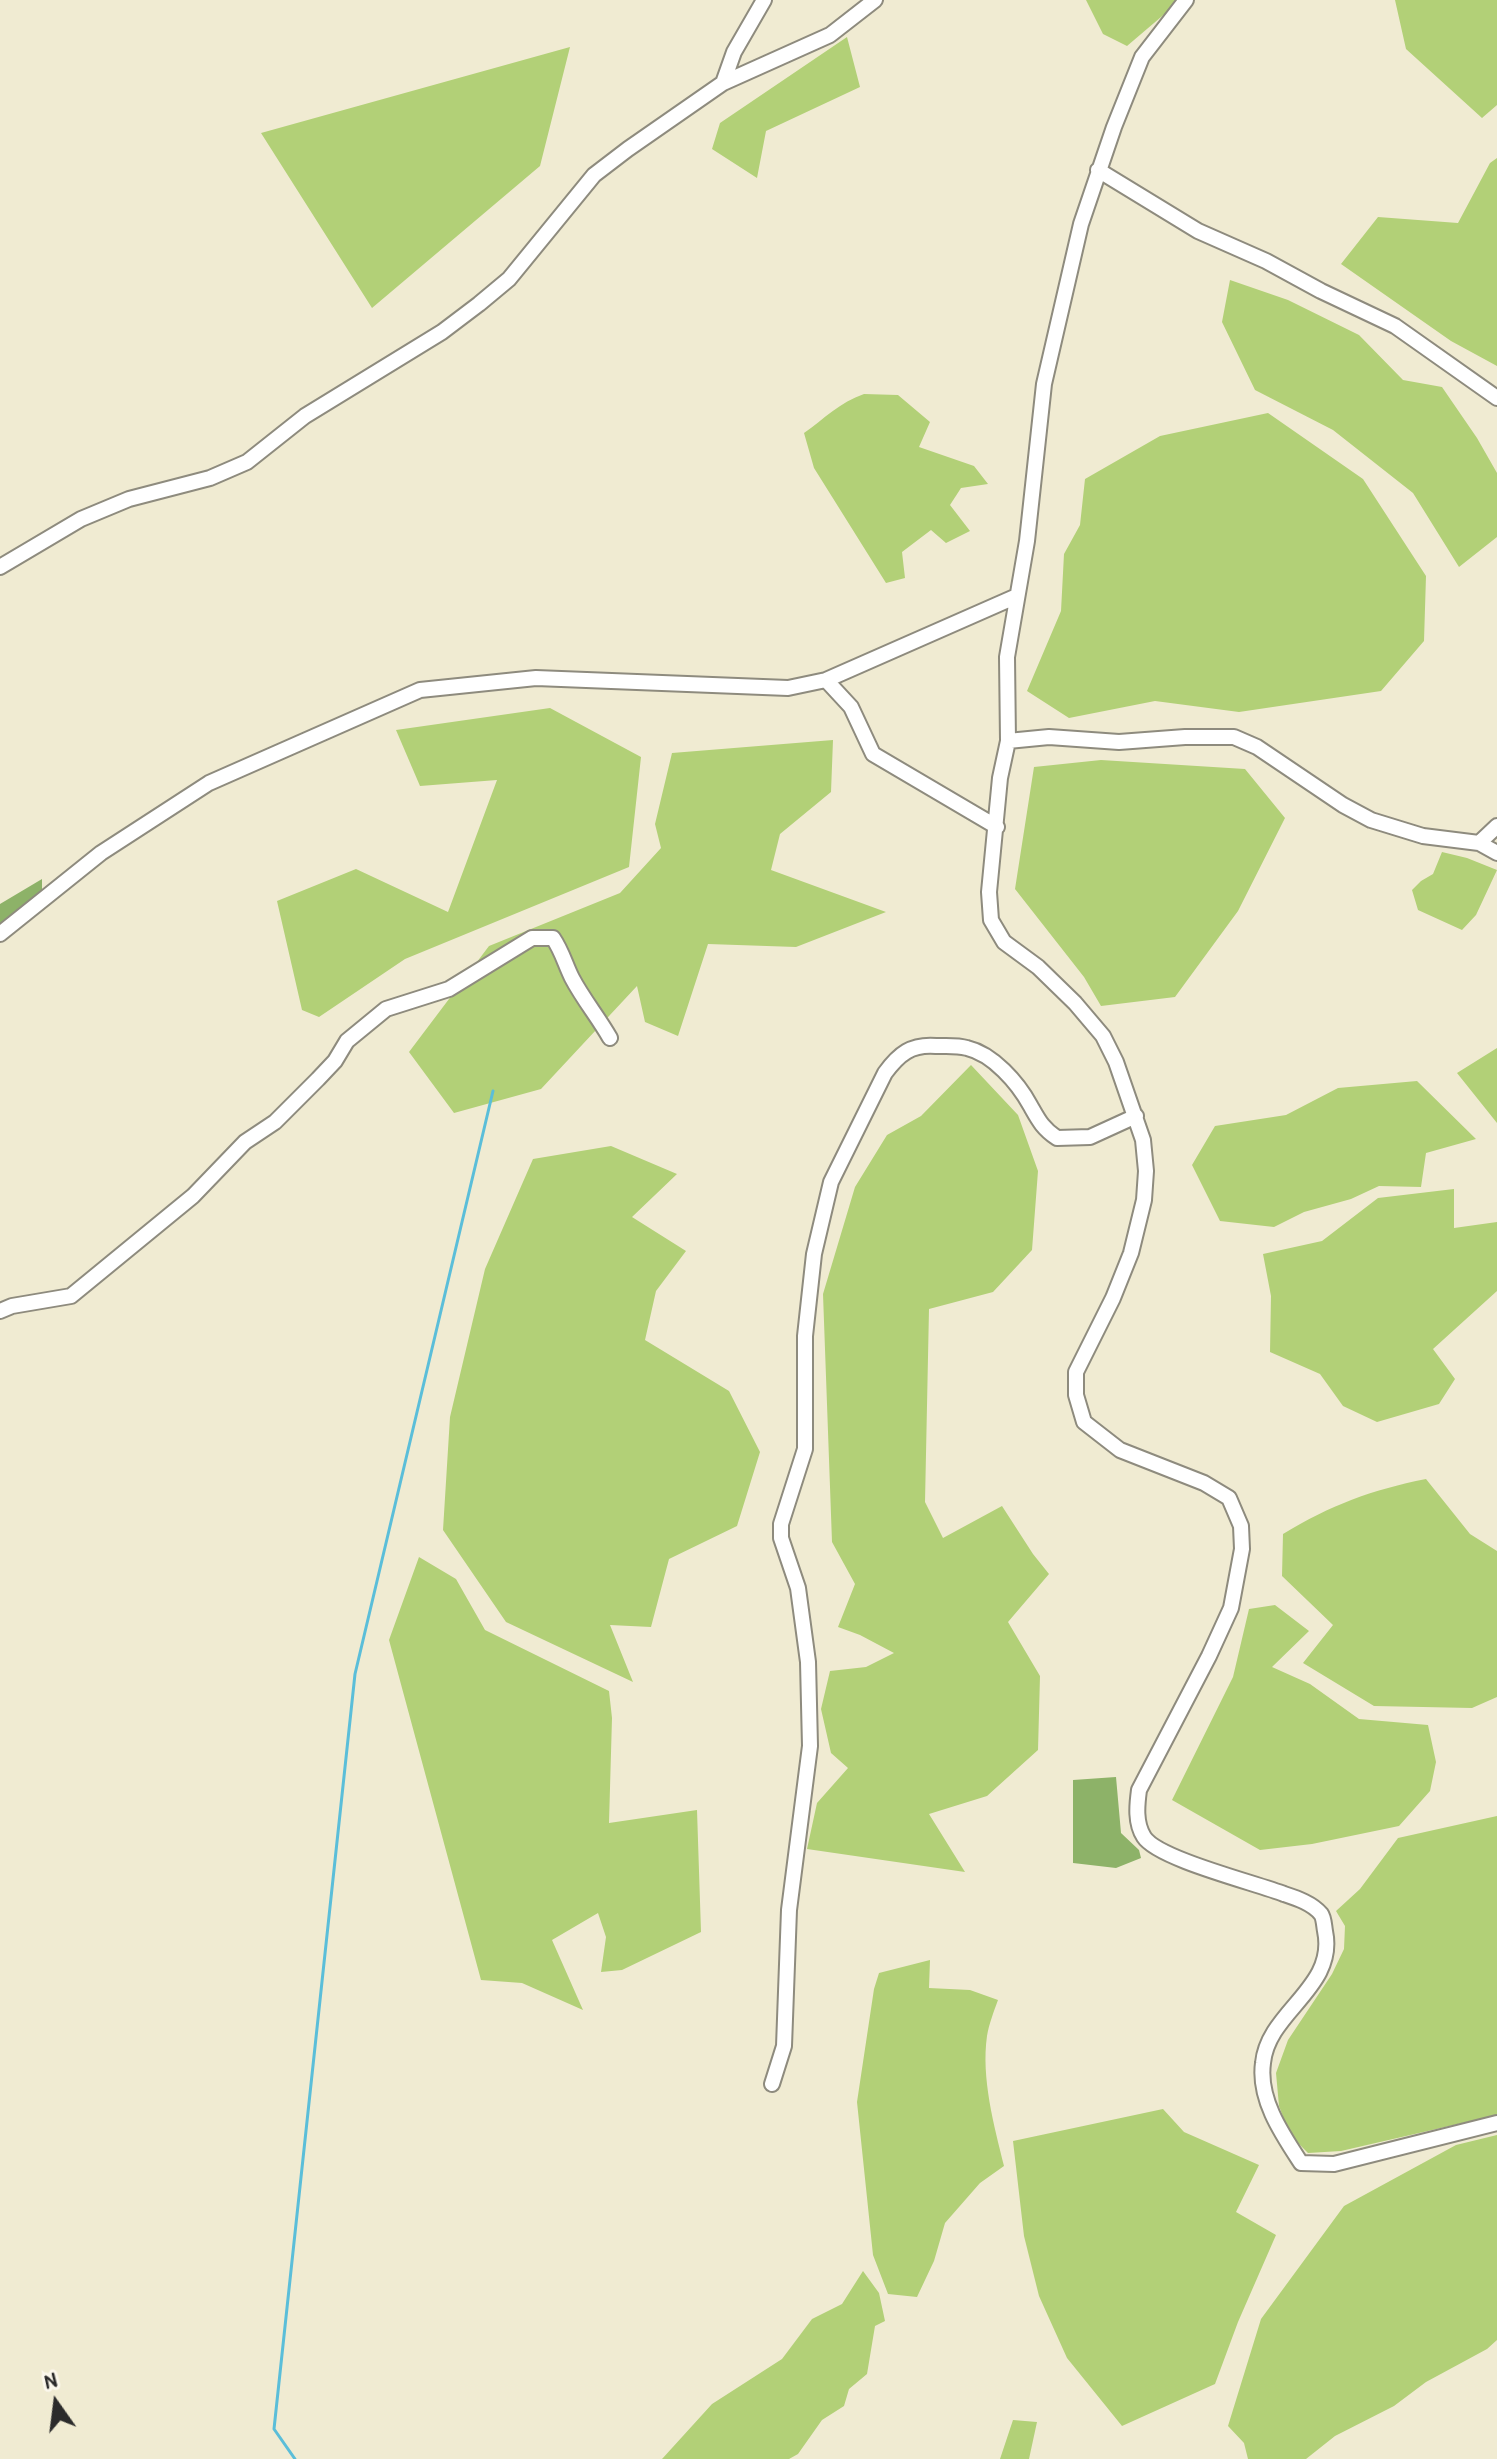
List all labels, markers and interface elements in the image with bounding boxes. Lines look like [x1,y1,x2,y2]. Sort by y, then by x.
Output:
north arrow [16,2363,96,2443]
text: N [41,2364,60,2396]

